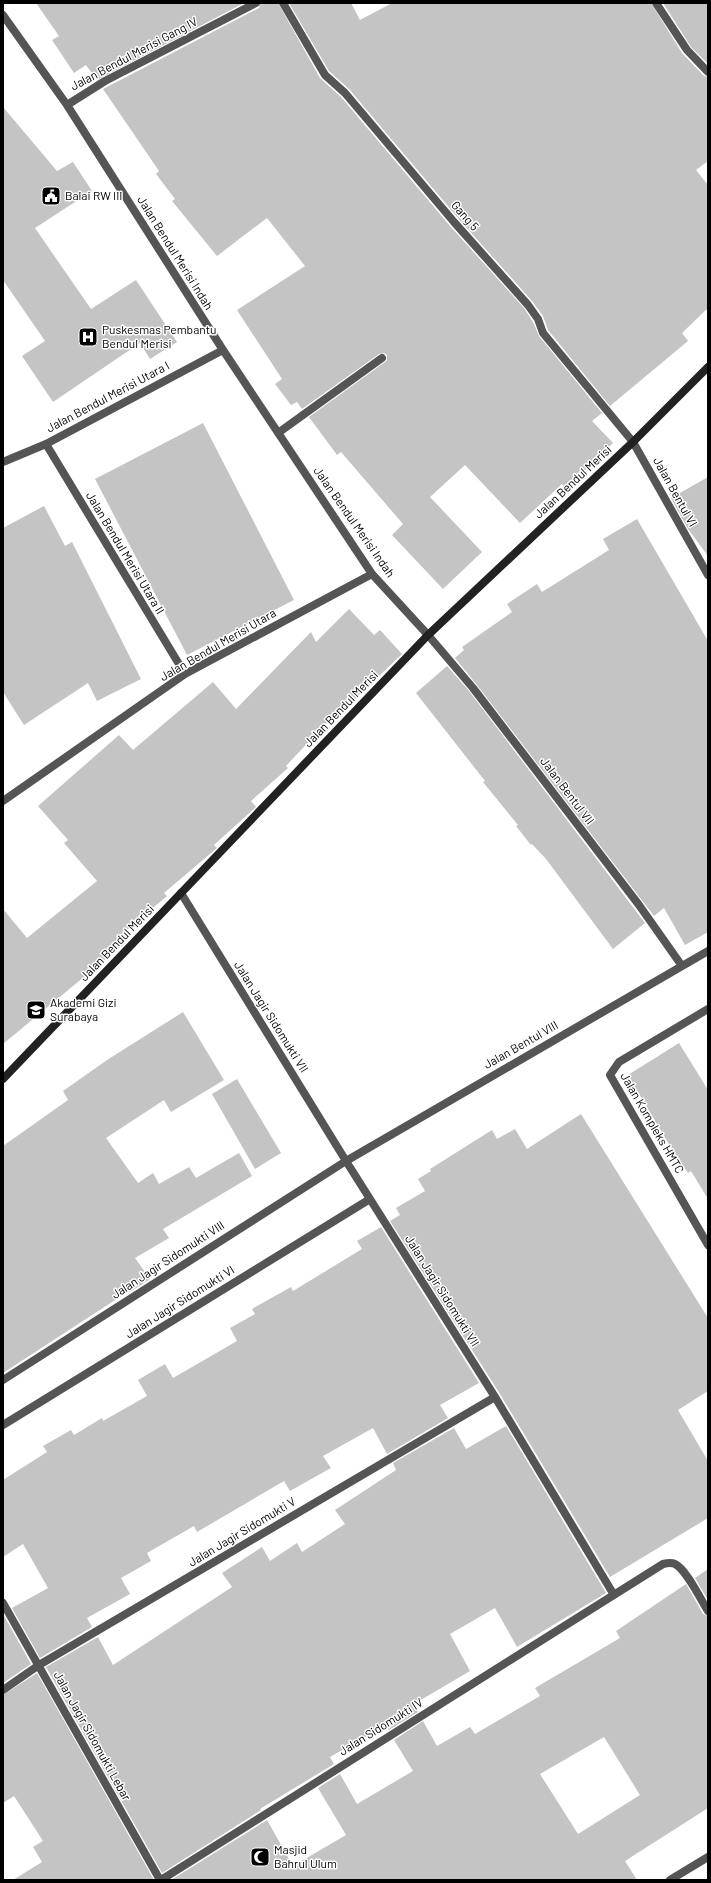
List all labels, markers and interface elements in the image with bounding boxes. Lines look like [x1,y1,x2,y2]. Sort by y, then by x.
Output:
street label: Jalan Bendul Merisi Gang IV [68,14,199,93]
public building icon: Balai RW III [40,185,62,207]
place label: Balai RW III [65,188,122,202]
street label: Jalan Bendul Merisi Indah [135,193,217,312]
street label: Gang 5 [449,198,482,233]
place label: Puskesmas Pembantu Bendul Merisi [102,322,217,350]
hospital icon: Puskesmas Pembantu Bendul Merisi [77,326,99,348]
street label: Jalan Bendul Merisi Utara I [44,358,171,434]
street label: Jalan Bendul Merisi [531,442,614,521]
street label: Jalan Bentul VI [651,454,701,529]
street label: Jalan Bendul Merisi Indah [311,464,398,579]
street label: Jalan Bendul Merisi Utara II [84,489,168,616]
street label: Jalan Bendul Merisi Utara [157,605,278,683]
street label: Jalan Bendul Merisi [300,667,380,749]
street label: Jalan Bentul VII [538,754,598,827]
street label: Jalan Bendul Merisi [76,901,156,983]
street label: Jalan Jagir Sidomukti VII [232,958,312,1075]
place label: Akademi Gizi Surabaya [50,995,116,1023]
school or university icon: Akademi Gizi Surabaya [25,999,47,1021]
street label: Jalan Bentul VIII [481,1017,560,1071]
street label: Jalan Kompleks HMTC [618,1069,688,1176]
street label: Jalan Jagir Sidomukti VIII [109,1218,227,1302]
street label: Jalan Jagir Sidomukti VII [403,1232,483,1349]
street label: Jalan Jagir Sidomukti VI [123,1263,237,1341]
street label: Jalan Jagir Sidomukti V [185,1494,298,1569]
street label: Jalan Jagir Sidomukti Lebar [51,1668,135,1803]
street label: Jalan Sidomukti IV [336,1695,425,1758]
place label: Masjid Bahrul Ulum [274,1842,337,1870]
mosque icon: Masjid Bahrul Ulum [249,1846,271,1868]

